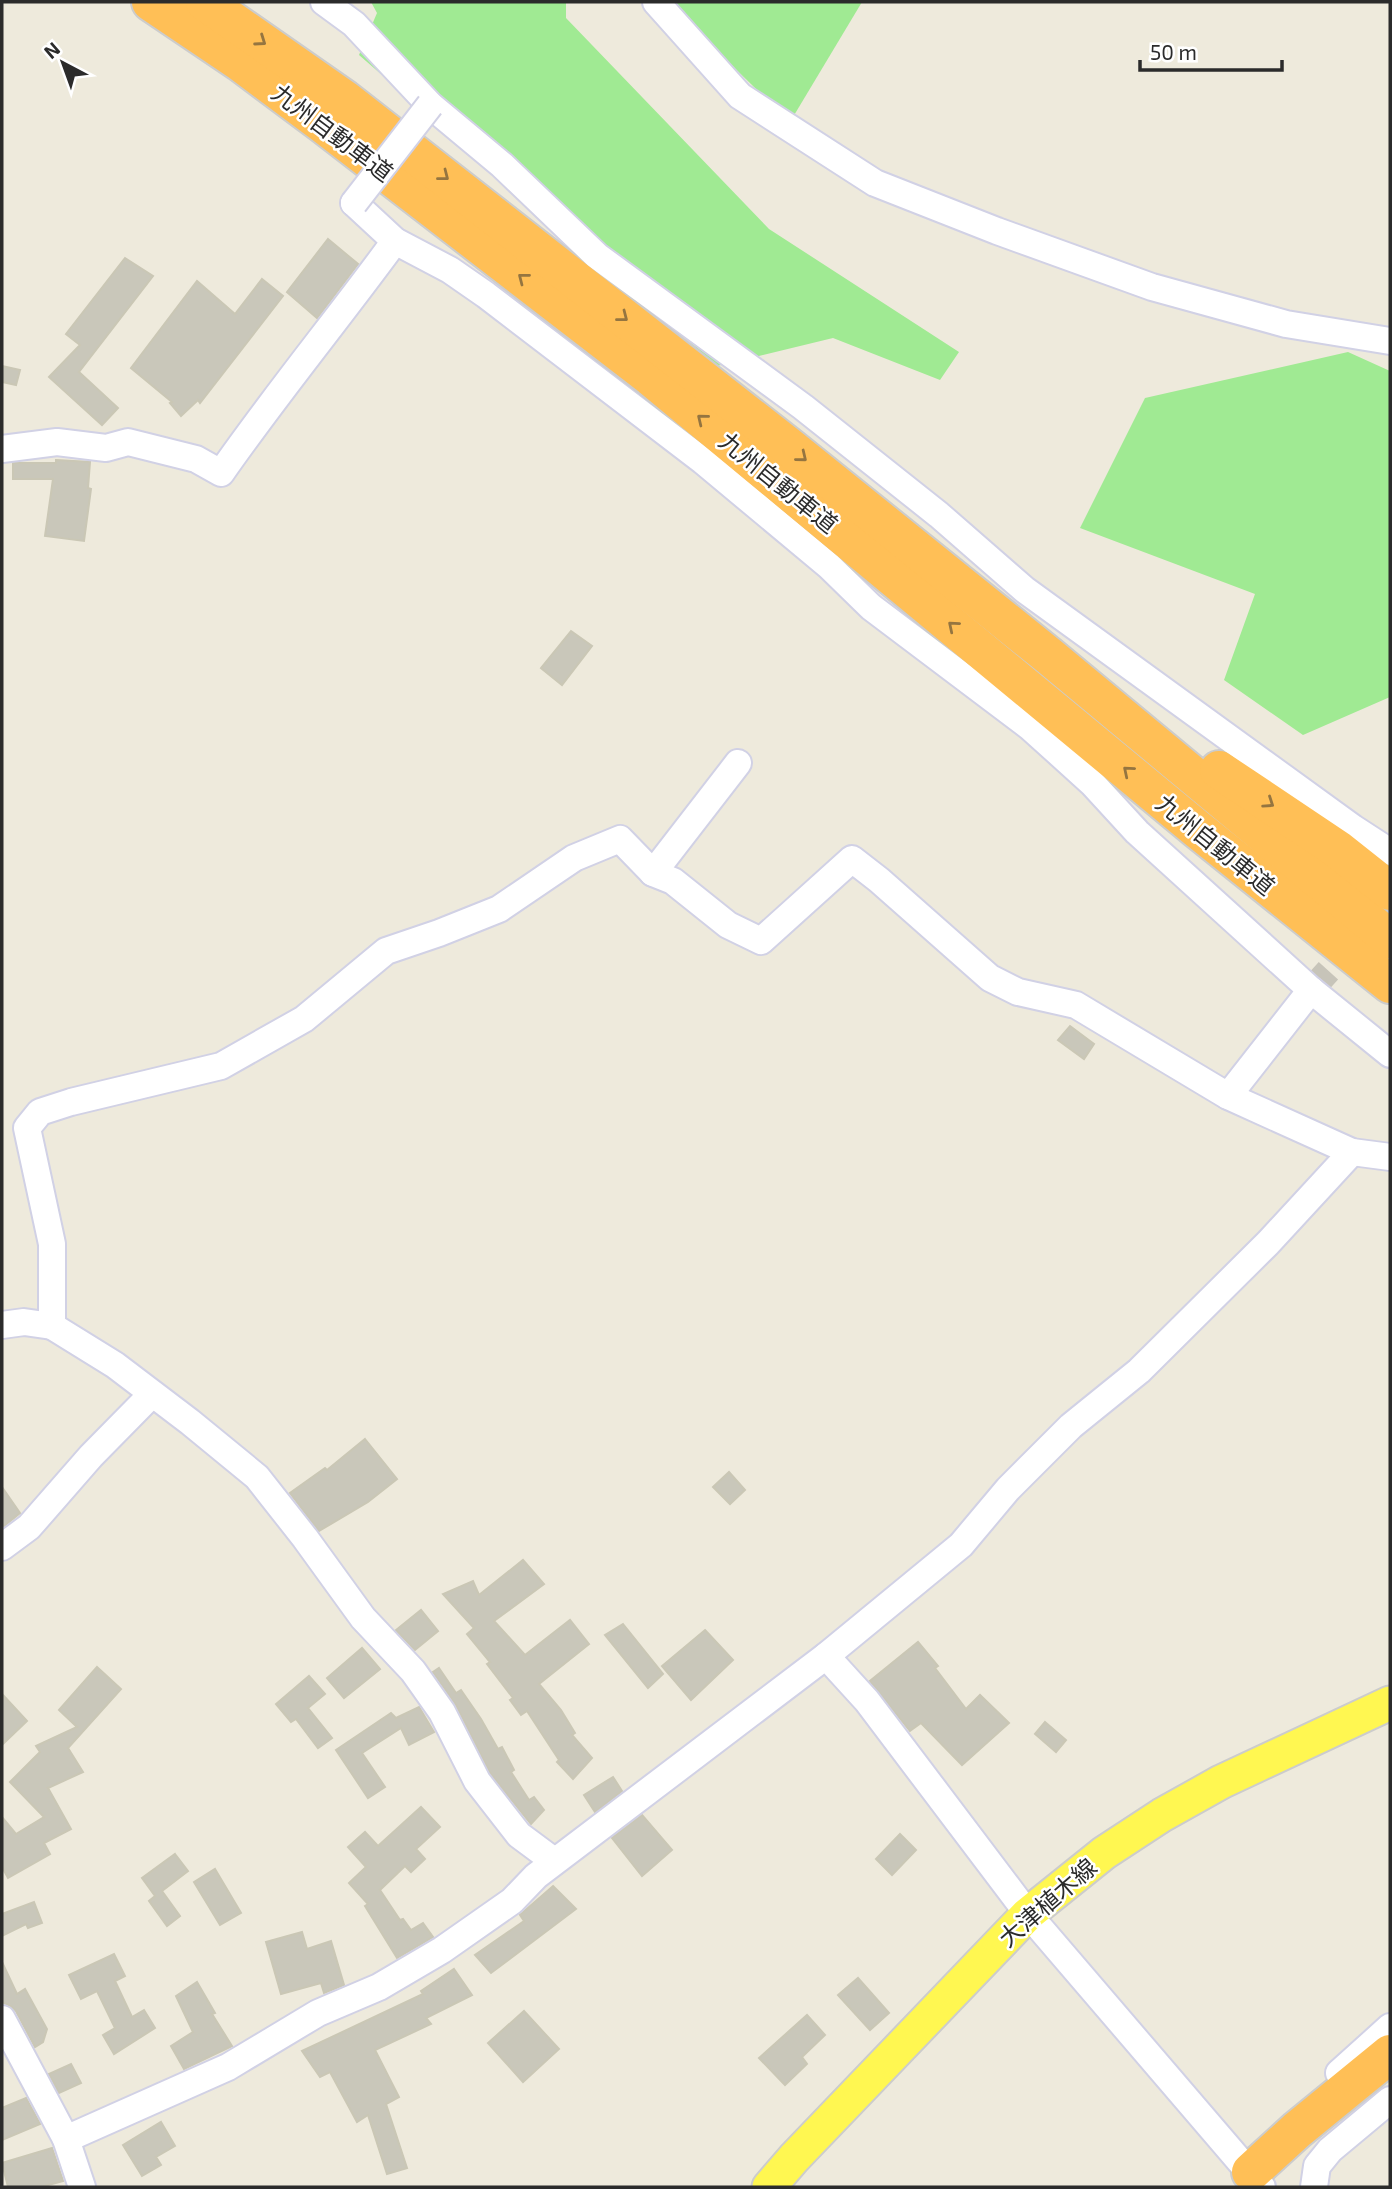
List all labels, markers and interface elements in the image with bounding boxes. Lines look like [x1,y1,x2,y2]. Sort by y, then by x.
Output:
north arrow [28,28,98,98]
scale bar [1140,28,1282,72]
one-way arrow [253,33,266,45]
text: N [39,37,64,63]
text: 50 m [1150,39,1197,64]
street label: 九州自動車道 [267,77,399,187]
one-way arrow [436,168,449,181]
one-way arrow [518,274,530,287]
one-way arrow [615,308,628,321]
one-way arrow [697,415,710,427]
street label: 九州自動車道 [714,425,844,539]
one-way arrow [794,449,806,462]
one-way arrow [948,622,961,634]
one-way arrow [1123,767,1135,780]
street label: 九州自動車道 [1151,787,1281,901]
one-way arrow [1261,795,1274,808]
street label: 大津植木線 [992,1852,1102,1952]

